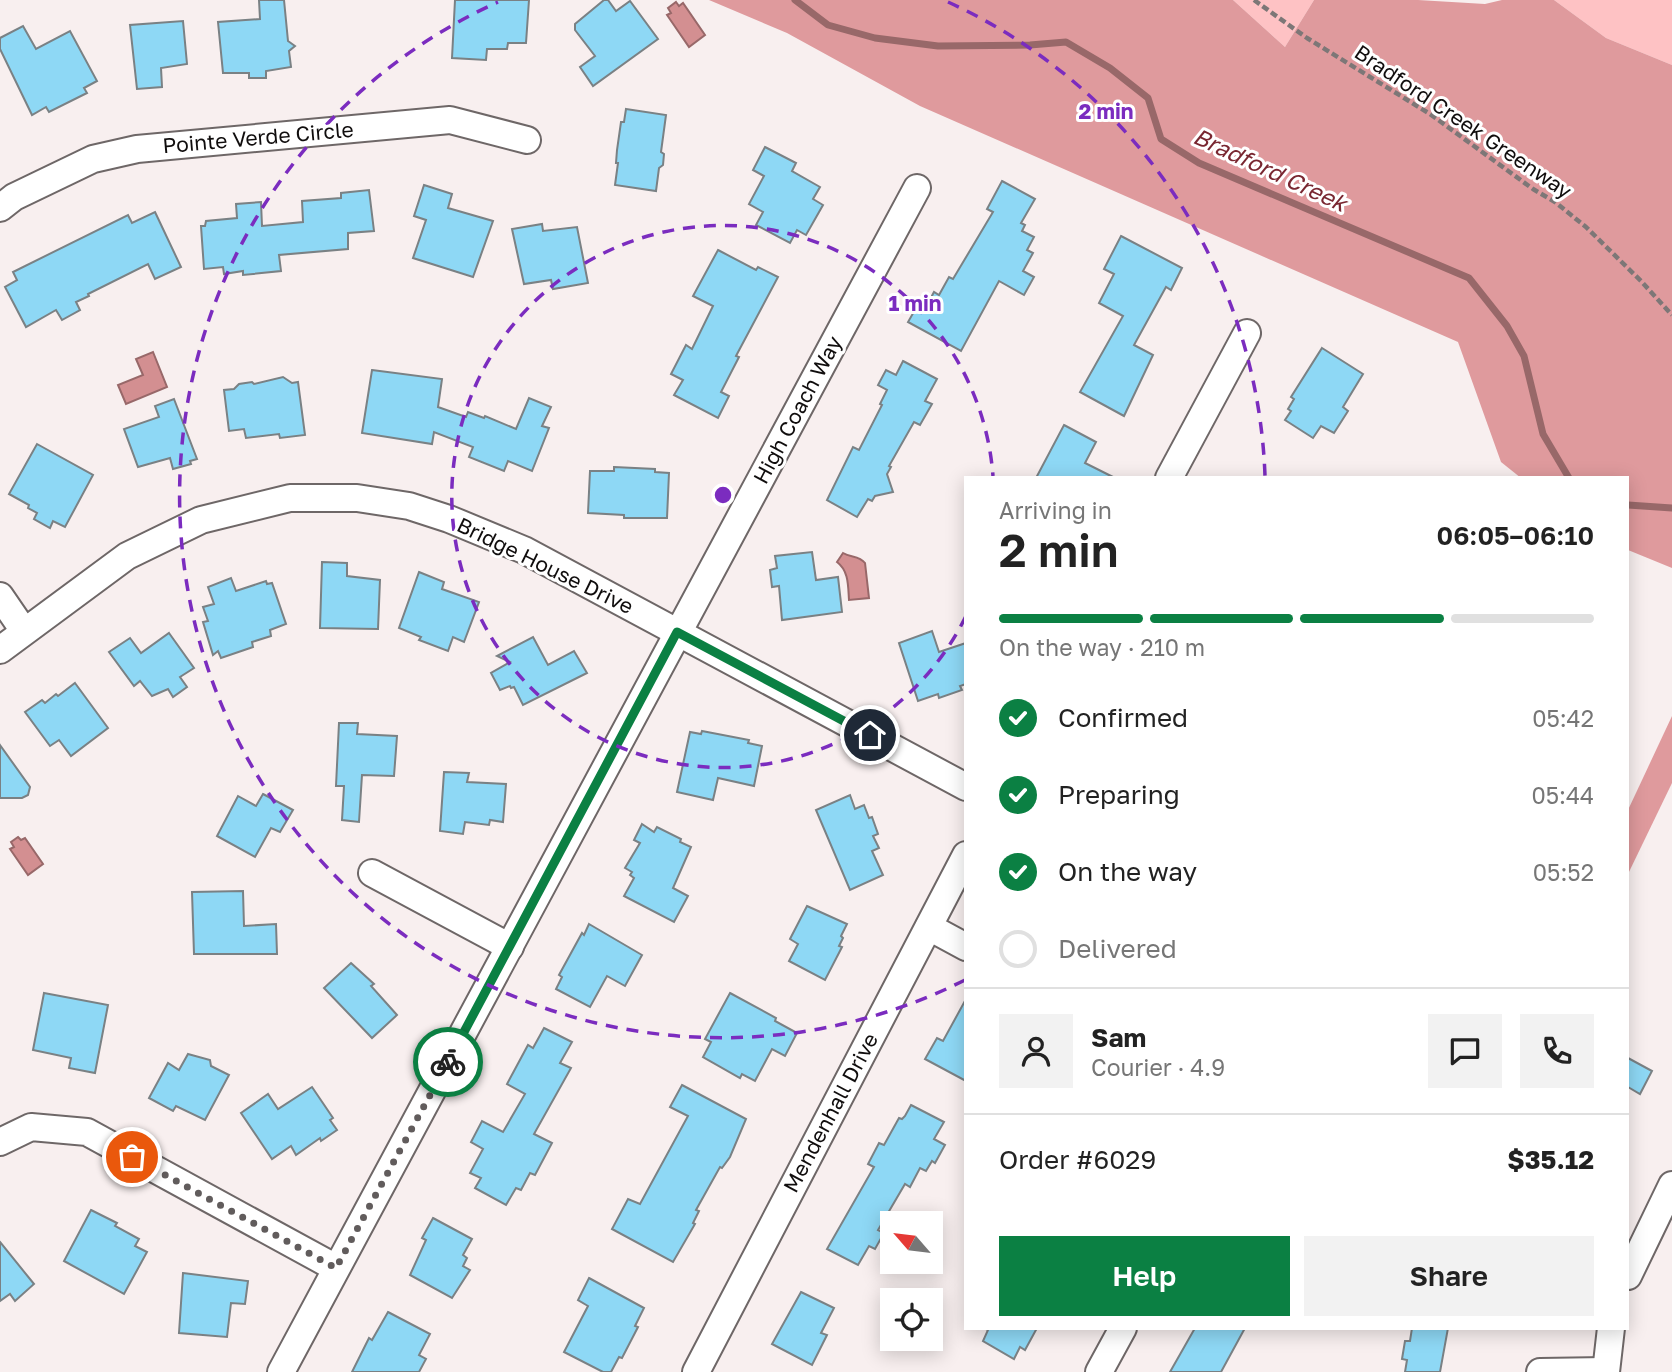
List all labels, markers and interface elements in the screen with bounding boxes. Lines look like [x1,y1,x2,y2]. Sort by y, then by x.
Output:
street label: Bradford Creek Greenway [1350,39,1577,204]
text: 2 min [1079,98,1133,124]
street label: Pointe Verde Circle [161,116,355,158]
water label: Bradford Creek [1189,121,1353,218]
text: 1 min [889,290,941,316]
street label: High Coach Way [747,331,847,488]
centre of rings [711,483,735,507]
text: Arriving in [999,496,1112,524]
street label: Bridge House Drive [453,511,638,619]
text: 06:05–06:10 [1437,520,1594,551]
text: 2 min [999,522,1119,577]
text: On the way · 210 m [999,633,1205,661]
icon: check [999,699,1037,737]
text: Confirmed [1058,702,1188,733]
text: 05:42 [1532,704,1594,732]
pin [840,705,900,765]
icon: home [851,716,889,754]
icon: check [999,776,1037,814]
text: Preparing [1058,779,1180,810]
text: 05:44 [1531,781,1594,809]
icon: check [999,853,1037,891]
text: On the way [1058,856,1197,887]
text: 05:52 [1533,858,1594,886]
text: Delivered [1058,933,1177,964]
button: person [999,1014,1073,1088]
button: chat [1428,1014,1502,1088]
button: phone [1520,1014,1594,1088]
text: Sam [1091,1022,1146,1053]
courier [413,1027,483,1097]
street label: Mendenhall Drive [777,1028,883,1197]
icon: bike [429,1043,467,1081]
text: Courier · 4.9 [1091,1053,1225,1081]
pin [102,1127,162,1187]
icon: bag [113,1138,151,1176]
text: Order #6029 [999,1144,1156,1175]
text: $35.12 [1507,1144,1594,1175]
north arrow [880,1211,943,1274]
map controls [880,1211,943,1351]
button: Help [999,1236,1290,1316]
button: Share [1304,1236,1594,1316]
button: locate [880,1288,943,1351]

